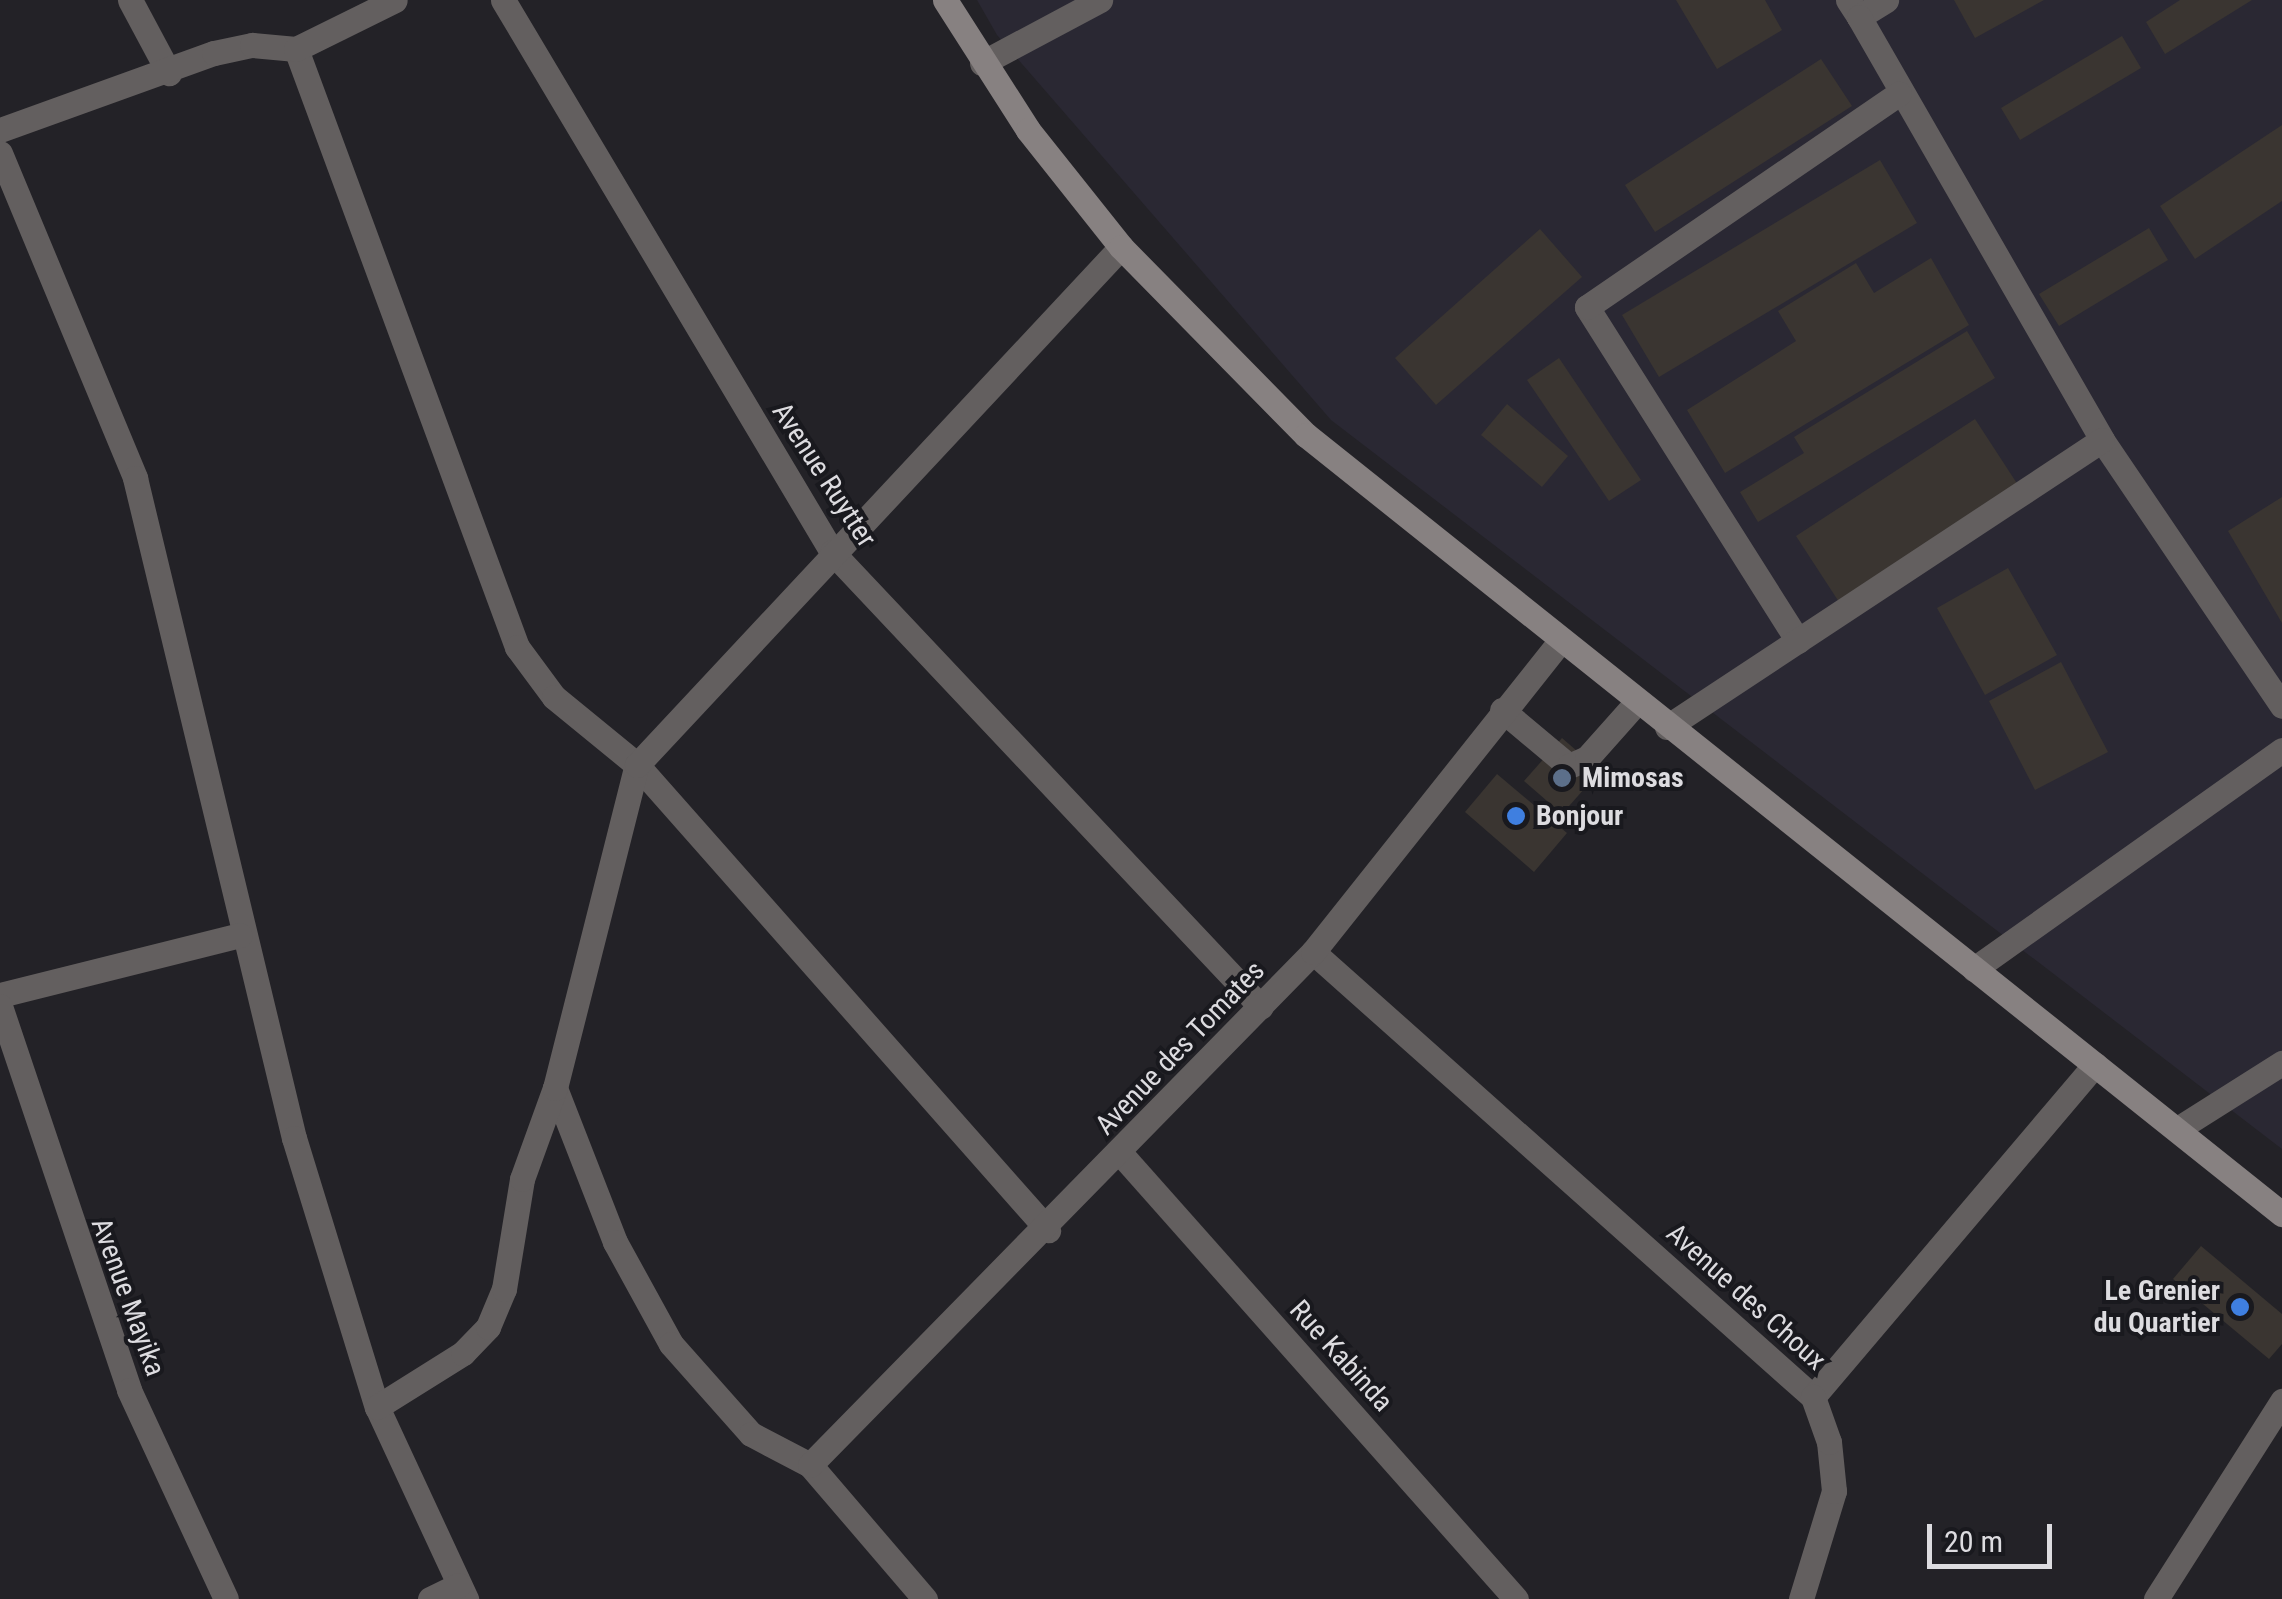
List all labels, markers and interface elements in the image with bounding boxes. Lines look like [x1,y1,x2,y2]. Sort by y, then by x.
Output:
street label: Avenue Ruytter [765,397,883,553]
place label: Mimosas [1582,761,1684,795]
marker: Mimosas [1551,767,1573,789]
place label: Bonjour [1536,799,1623,833]
marker: Bonjour [1505,805,1527,827]
street label: Avenue des Tomates [1088,954,1272,1142]
street label: Avenue Mayika [84,1213,172,1381]
street label: Avenue des Choux [1660,1217,1832,1377]
place label: Le Grenier du Quartier [2094,1274,2220,1340]
street label: Rue Kabinda [1282,1294,1400,1418]
marker: Le Grenier du Quartier [2229,1296,2251,1318]
scale bar [1932,1504,2057,1566]
text: 20 m [1944,1524,2003,1559]

